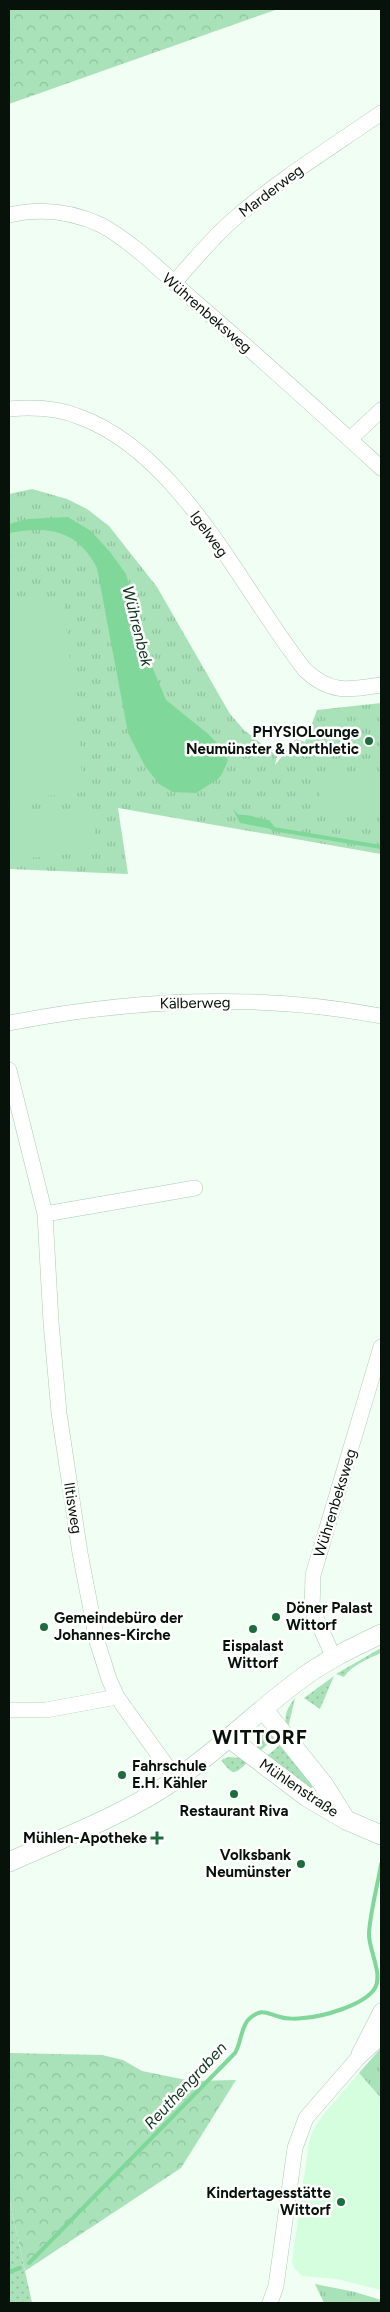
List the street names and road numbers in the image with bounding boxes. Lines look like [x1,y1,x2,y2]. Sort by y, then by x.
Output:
street label: Marderweg [235,161,307,221]
street label: Wührenbeksweg [159,269,255,357]
street label: Igelweg [186,507,232,561]
street label: Kälberweg [159,993,231,1013]
street label: Wührenbeksweg [310,1447,360,1559]
street label: Iltisweg [60,1481,86,1535]
street label: Mühlenstraße [256,1755,342,1821]

